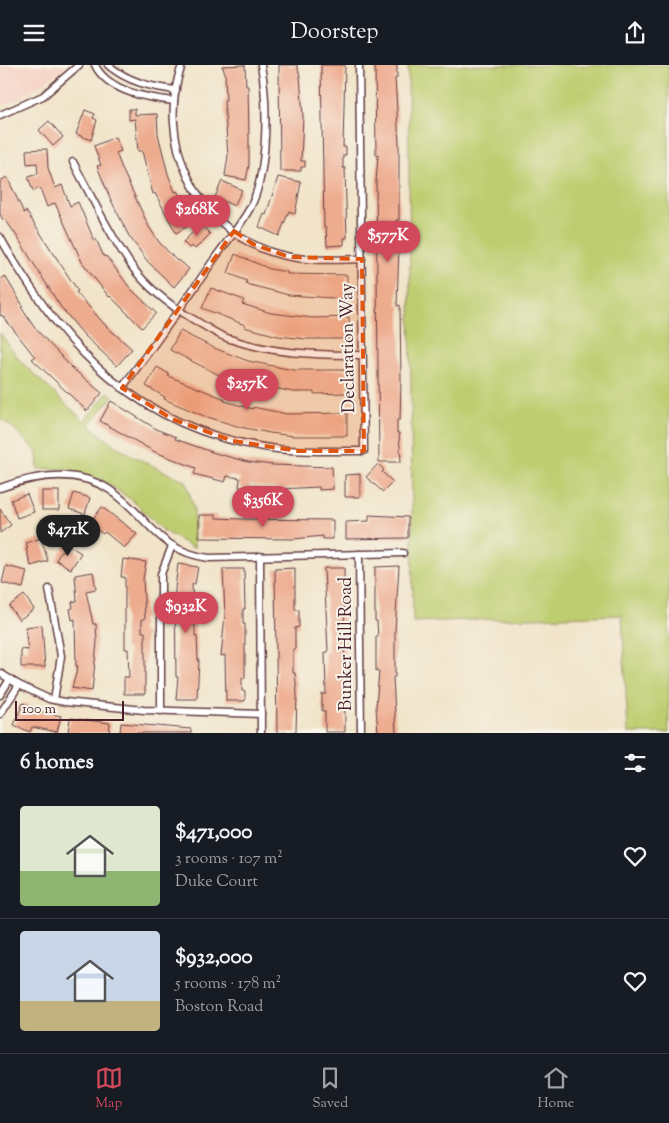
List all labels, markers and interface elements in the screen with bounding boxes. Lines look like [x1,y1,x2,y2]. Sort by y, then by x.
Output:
text: Doorstep [290,17,379,49]
icon: menu [20,19,48,47]
icon: share [621,19,649,47]
pin: $268K [162,195,232,237]
text: $268K [175,199,219,222]
pin: $577K [353,221,423,263]
text: $577K [367,225,409,248]
street label: Declaration Way [335,283,363,413]
pin: $257K [212,369,282,411]
text: $257K [226,373,268,396]
pin: $356K [228,485,298,528]
text: $356K [243,490,283,513]
pin: $471K [33,515,103,557]
text: $471K [47,519,89,542]
street label: Bunker Hill Road [334,577,360,711]
pin: $932K [151,591,221,634]
text: $932K [165,596,207,619]
scale bar [15,698,124,721]
text: 100 m [22,700,56,720]
text: 6 homes [20,748,94,778]
icon: filters [621,749,649,777]
text: $471,000 [175,818,252,848]
icon: home [60,826,120,886]
icon: heart [621,842,649,870]
text: 3 rooms · 107 m² [175,848,283,871]
text: Duke Court [175,871,258,894]
text: $932,000 [175,943,253,973]
icon: home [60,951,120,1011]
icon: heart [621,967,649,995]
text: 5 rooms · 178 m² [175,973,281,996]
text: Boston Road [175,996,263,1019]
tab: Map [95,1064,123,1114]
tab: Saved [312,1064,348,1114]
tab: Home [538,1064,574,1114]

